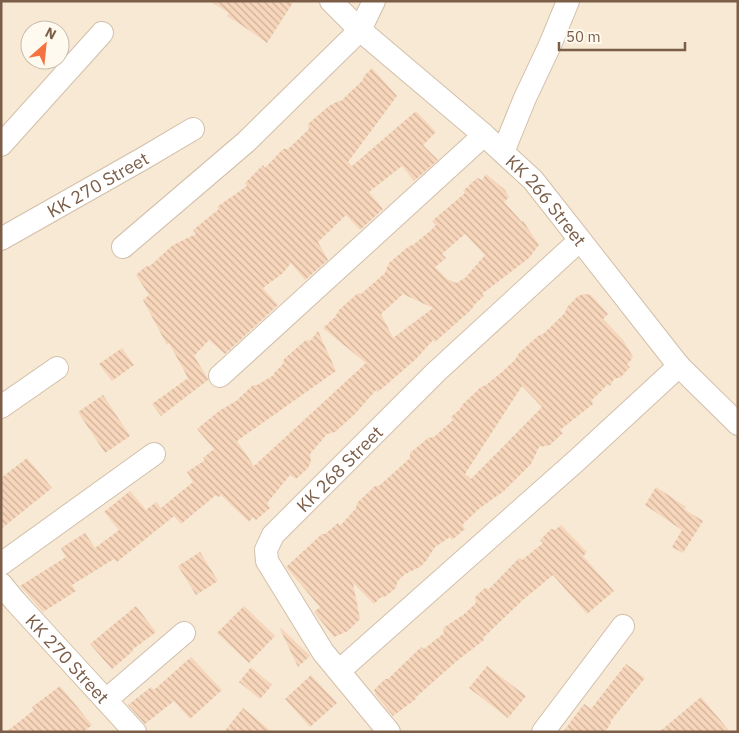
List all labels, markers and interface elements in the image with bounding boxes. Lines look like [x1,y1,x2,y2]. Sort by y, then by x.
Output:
north arrow [20,20,70,70]
scale bar [559,20,685,52]
text: N [42,23,60,44]
text: 50 m [566,27,601,46]
street label: KK 270 Street [43,146,153,222]
street label: KK 266 Street [501,149,592,250]
street label: KK 268 Street [291,420,388,517]
street label: KK 270 Street [21,609,114,708]

